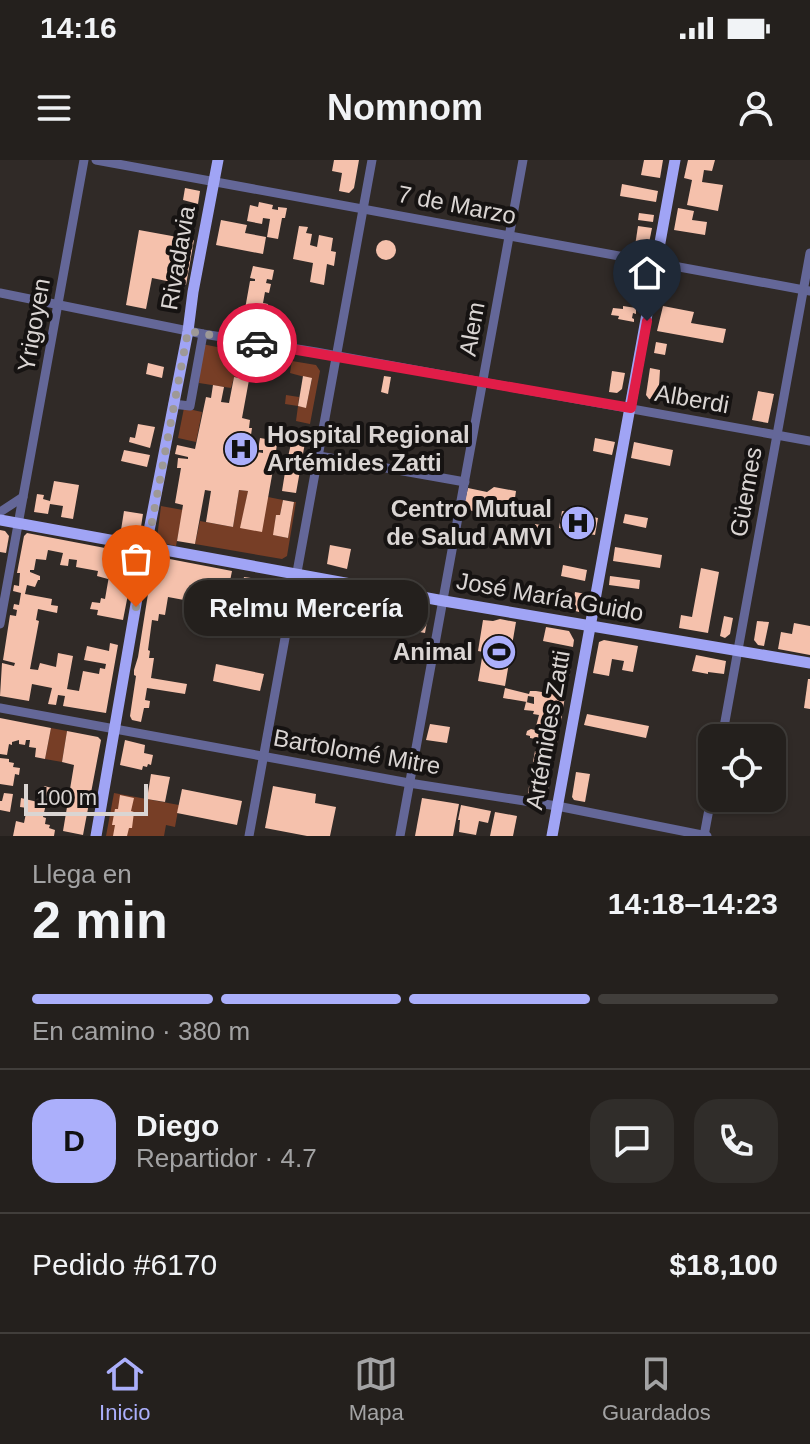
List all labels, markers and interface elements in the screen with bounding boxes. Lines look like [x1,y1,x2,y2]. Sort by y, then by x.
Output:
text: 14:16 [40,11,117,44]
icon: menu [32,86,76,130]
icon: person [734,86,778,130]
text: Nomnom [327,87,483,128]
street label: 7 de Marzo [396,180,519,229]
street label: Rivadavia [155,203,200,312]
pin [613,239,681,321]
icon: home [625,251,669,295]
street label: Yrigoyen [12,276,55,374]
street label: Alem [453,300,490,358]
courier [217,303,297,383]
icon: car [235,321,279,365]
street label: Alberdi [653,379,731,418]
place label: Hospital Regional Artémides Zatti [267,421,470,476]
hospital icon: Hospital Regional Artémides Zatti [222,430,260,468]
street label: Güemes [724,445,767,539]
place label: Centro Mutual de Salud AMVI [386,495,552,550]
hospital icon: Centro Mutual de Salud AMVI [559,504,597,542]
pin [102,525,170,607]
icon: bag [114,537,158,581]
street label: José María Guido [454,567,646,626]
callout: Relmu Mercería [184,579,428,635]
text: Relmu Mercería [209,593,403,623]
sports icon: Animal [480,633,518,671]
place label: Animal [393,638,473,665]
street label: Artémides Zatti [520,648,575,812]
street label: Bartolomé Mitre [271,724,443,780]
map controls [698,724,786,812]
button: locate [698,724,786,812]
scale bar [24,780,148,816]
text: 100 m [36,785,97,810]
text: Llega en [32,859,132,889]
text: 14:18–14:23 [608,887,778,920]
text: 2 min [32,891,168,949]
text: En camino · 380 m [32,1016,250,1046]
button: chat [590,1099,674,1183]
button: phone [694,1099,778,1183]
text: Diego [136,1109,219,1142]
text: D [63,1124,85,1157]
text: Repartidor · 4.7 [136,1143,317,1173]
text: Pedido #6170 [32,1248,217,1281]
text: $18,100 [670,1248,778,1281]
tab: Inicio [99,1352,150,1426]
tab: Mapa [349,1352,404,1426]
tab: Guardados [602,1352,711,1426]

